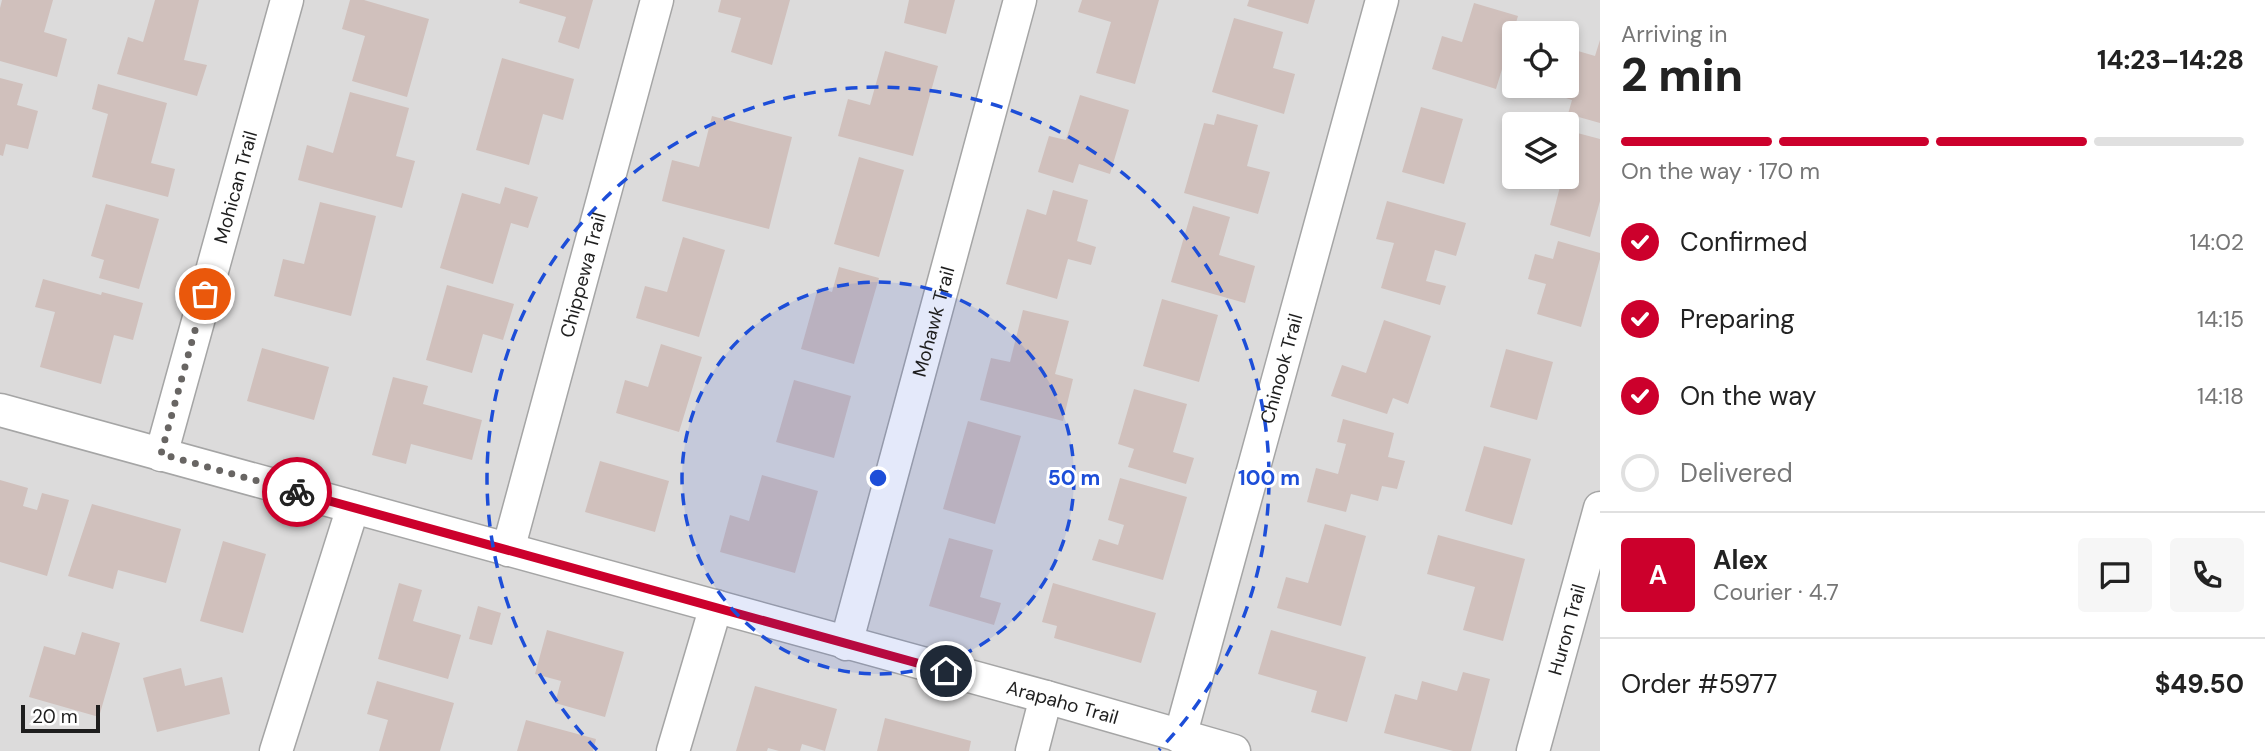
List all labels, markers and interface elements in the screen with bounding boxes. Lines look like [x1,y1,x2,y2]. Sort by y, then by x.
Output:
text: Arriving in [1621,19,1727,49]
map controls [1502,21,1579,189]
button: locate [1502,21,1579,98]
text: 14:23–14:28 [2097,43,2244,77]
text: 2 min [1621,45,1743,105]
button: layers [1502,112,1579,189]
street label: Mohican Trail [208,128,263,246]
text: On the way · 170 m [1621,156,1820,186]
street label: Chippewa Trail [554,210,611,340]
icon: check [1621,223,1659,261]
text: Confirmed [1680,225,1807,259]
text: 14:02 [2189,227,2244,257]
pin [175,264,235,324]
street label: Mohawk Trail [906,264,960,379]
icon: bag [186,275,224,313]
icon: check [1621,300,1659,338]
text: Preparing [1680,302,1795,336]
text: 14:15 [2197,304,2244,334]
street label: Chinook Trail [1254,311,1308,426]
icon: check [1621,377,1659,415]
text: On the way [1680,379,1816,413]
text: 14:18 [2197,381,2244,411]
text: Delivered [1680,456,1793,490]
courier [262,457,332,527]
text: 50 m [1048,464,1100,492]
text: 100 m [1238,464,1300,492]
centre of rings [866,466,890,490]
icon: bike [278,473,316,511]
button: chat [2078,538,2152,612]
button: phone [2170,538,2244,612]
text: Alex [1713,543,1768,577]
text: A [1649,558,1667,592]
text: Courier · 4.7 [1713,577,1839,607]
street label: Huron Trail [1542,581,1591,678]
pin [916,641,976,701]
icon: home [927,652,965,690]
text: Order #5977 [1621,667,1777,701]
text: $49.50 [2155,667,2244,701]
street label: Arapaho Trail [1004,674,1122,730]
scale bar [21,702,100,734]
text: 20 m [32,704,78,729]

